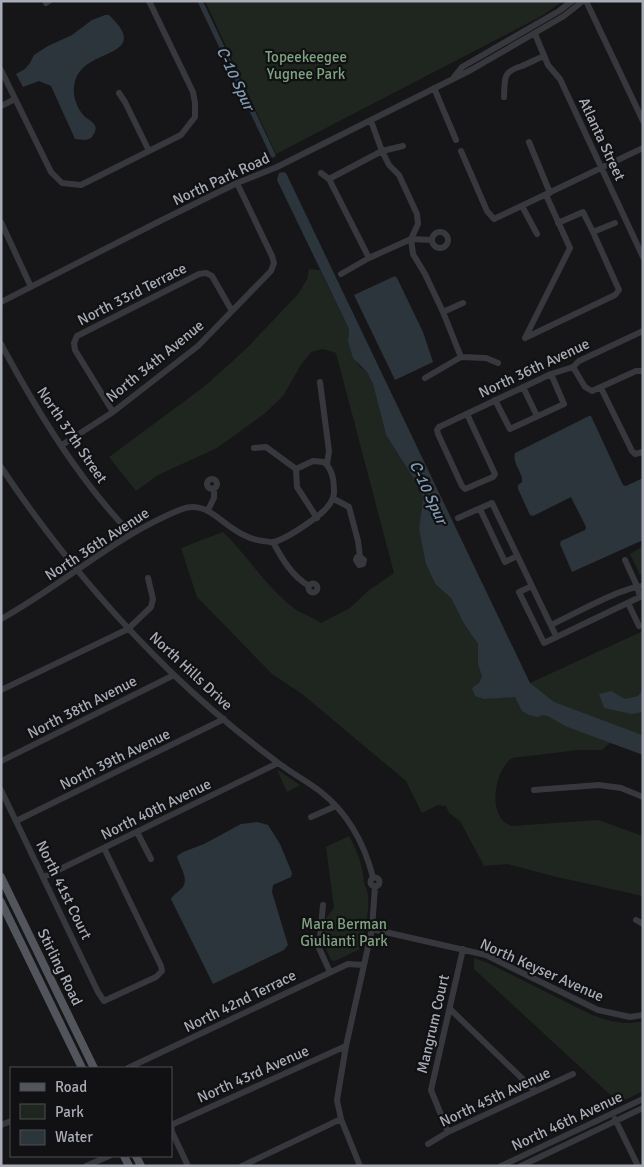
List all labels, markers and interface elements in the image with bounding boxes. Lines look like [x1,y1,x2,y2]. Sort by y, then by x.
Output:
water label: C-10 Spur [212,43,259,115]
park label: Topeekeegee Yugnee Park [265,48,347,83]
street label: Atlanta Street [575,95,629,183]
street label: North Park Road [170,149,272,209]
street label: North 33rd Terrace [74,259,190,329]
street label: North 34th Avenue [103,316,207,406]
street label: North 36th Avenue [476,334,592,402]
street label: North 37th Street [33,383,111,487]
water label: C-10 Spur [405,457,452,529]
street label: North 36th Avenue [42,504,152,584]
street label: North Hills Drive [146,628,236,714]
street label: North 38th Avenue [24,672,140,742]
street label: North 39th Avenue [57,725,173,793]
street label: North 40th Avenue [98,775,214,843]
street label: North 41st Court [32,838,96,942]
park label: Mara Berman Giulianti Park [300,915,388,950]
street label: Stirling Road [34,926,86,1008]
street label: North Keyser Avenue [477,935,607,1005]
street label: North 42nd Terrace [181,966,299,1036]
street label: Mangrum Court [413,973,453,1075]
street label: North 43rd Avenue [194,1041,312,1107]
street label: North 45th Avenue [437,1063,553,1131]
legend [10,1067,172,1157]
text: Road [55,1078,87,1096]
street label: North 46th Avenue [509,1087,625,1155]
text: Park [55,1103,84,1121]
text: Water [55,1128,93,1146]

